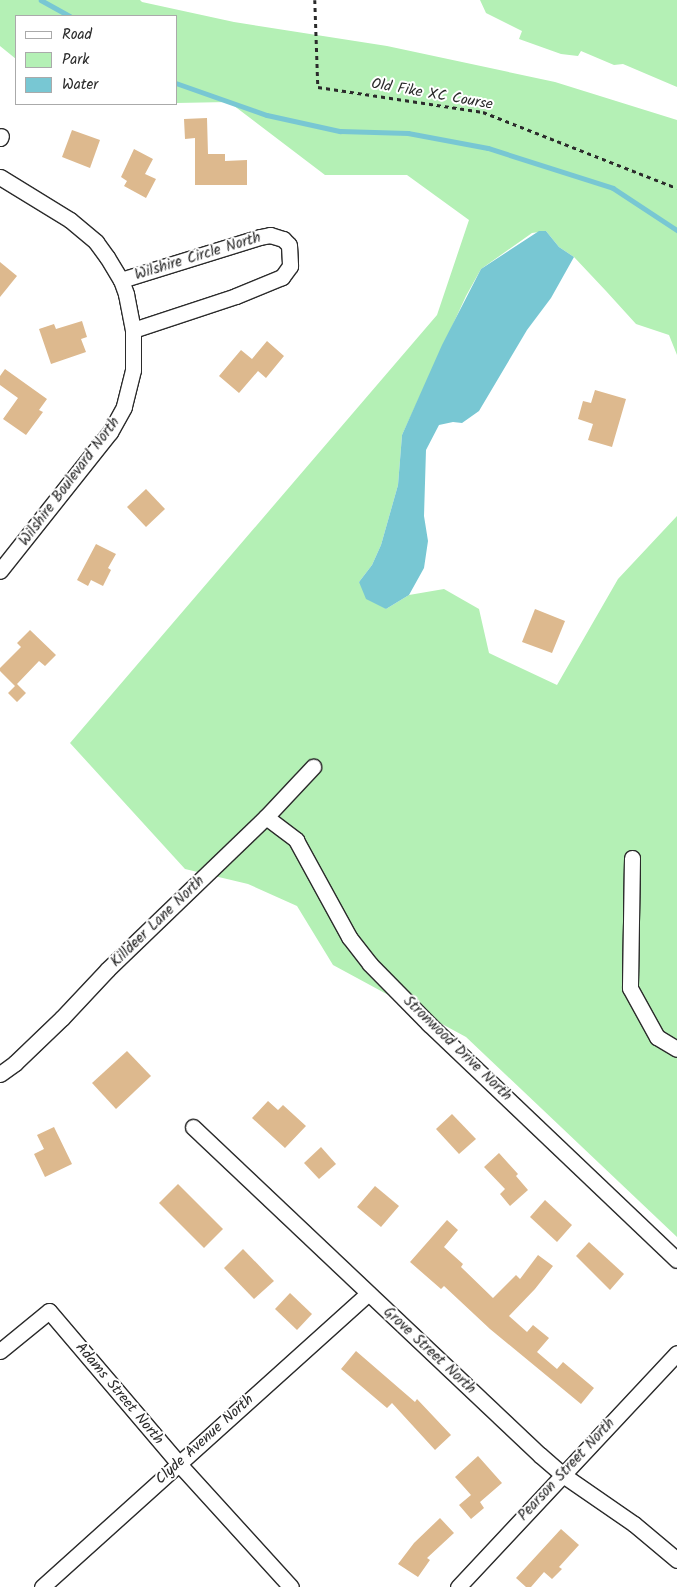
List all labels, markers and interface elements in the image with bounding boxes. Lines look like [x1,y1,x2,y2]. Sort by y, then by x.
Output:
legend [15,15,178,105]
text: Road [62,23,92,47]
text: Park [62,48,89,72]
text: Water [62,73,98,97]
street label: Old Fike XC Course [370,75,494,115]
street label: Wilshire Circle North [133,229,263,285]
street label: Wilshire Boulevard North [16,414,124,550]
street label: Killdeer Lane North [107,873,209,971]
street label: Stronwood Drive North [399,993,515,1105]
street label: Grove Street North [379,1304,479,1398]
street label: Adams Street North [71,1339,167,1449]
street label: Clyde Avenue North [152,1391,258,1489]
street label: Pearson Street North [515,1415,619,1525]

